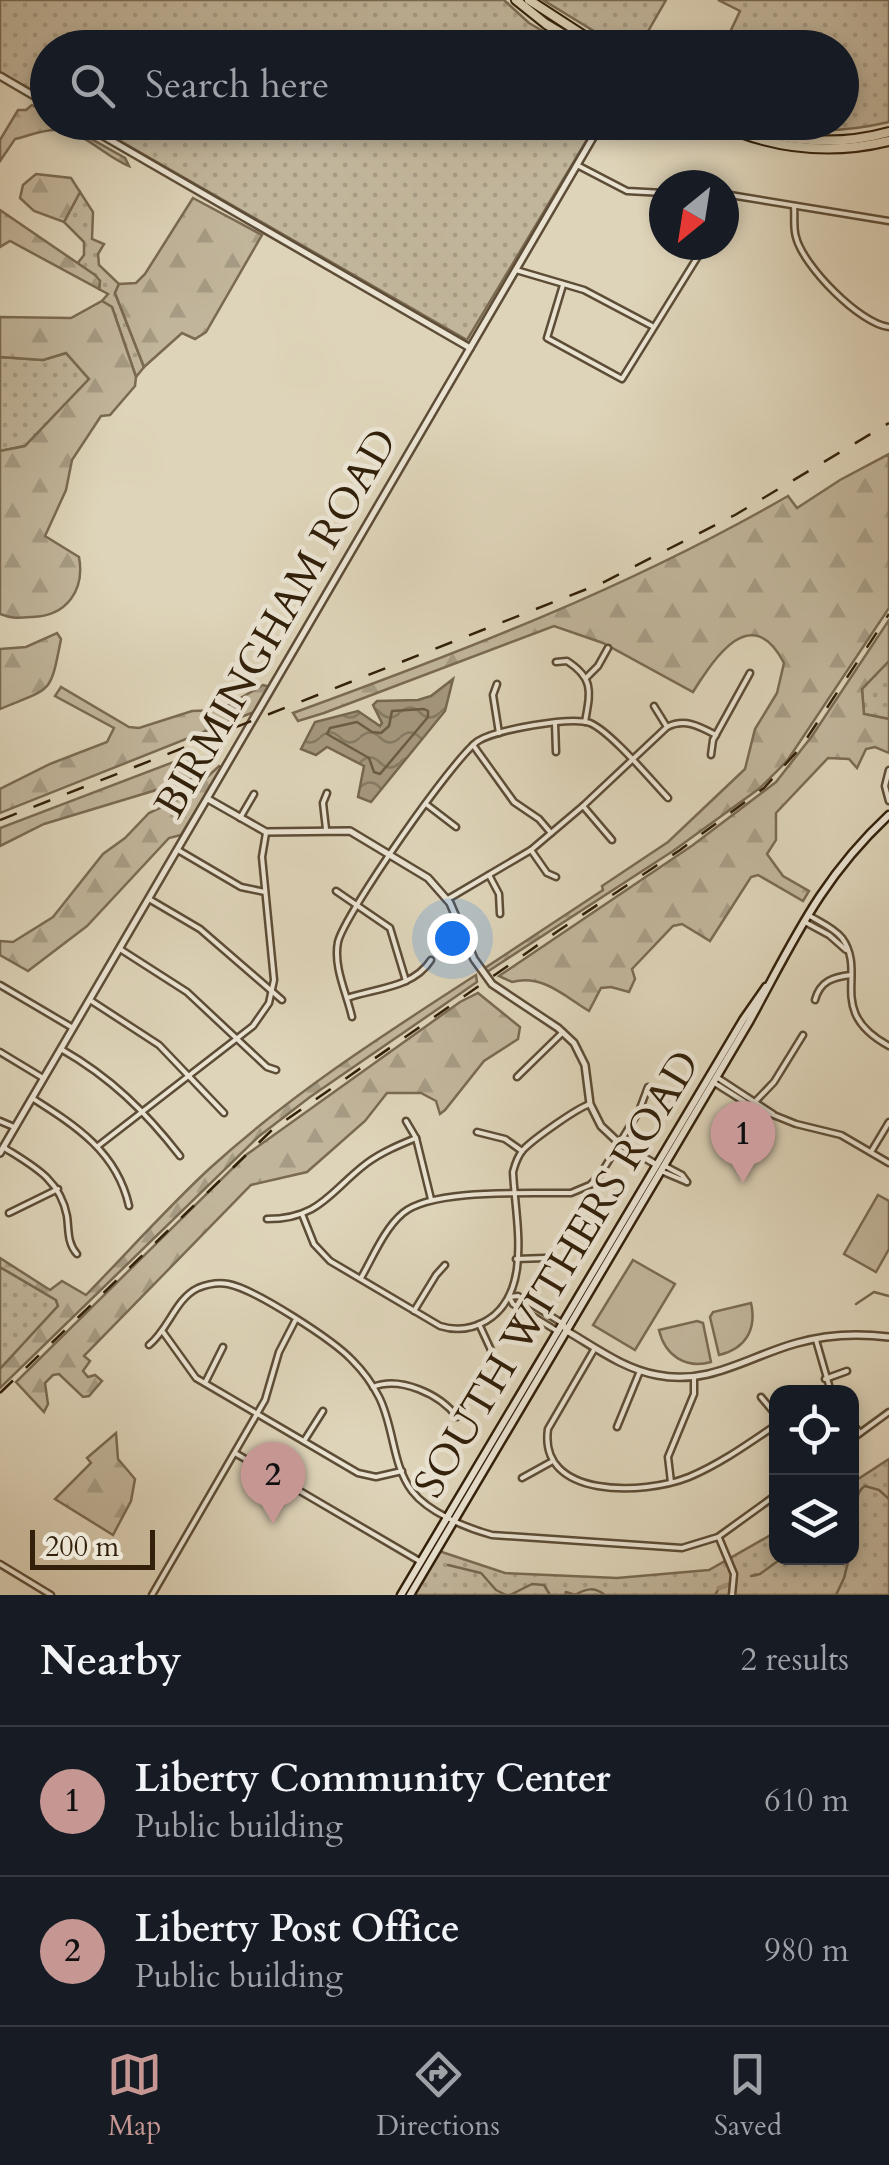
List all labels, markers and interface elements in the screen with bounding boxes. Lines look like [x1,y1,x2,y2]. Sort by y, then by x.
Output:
search box [30,30,859,140]
icon: search [65,58,120,113]
text: Search here [145,59,329,111]
north arrow [649,170,739,260]
street label: BIRMINGHAM ROAD [141,418,411,828]
your location [427,913,478,964]
street label: SOUTH WITHERS ROAD [401,1040,713,1508]
pin: 1 [710,1100,776,1183]
map controls [769,1385,859,1565]
button: locate [769,1385,859,1475]
pin: 2 [240,1442,306,1524]
button: layers [769,1475,859,1565]
scale bar [30,1525,155,1570]
text: 200 m [45,1528,119,1566]
text: Nearby [40,1632,182,1689]
text: 2 results [741,1638,849,1682]
text: Liberty Community Center [135,1753,611,1805]
text: 1 [64,1779,81,1823]
text: 610 m [764,1779,849,1823]
text: Public building [135,1805,343,1849]
text: Liberty Post Office [135,1903,460,1955]
text: 2 [64,1929,81,1973]
text: 980 m [764,1929,849,1973]
text: Public building [135,1955,343,1999]
tab: Map [107,2047,162,2145]
tab: Directions [376,2047,500,2145]
tab: Saved [714,2047,782,2145]

